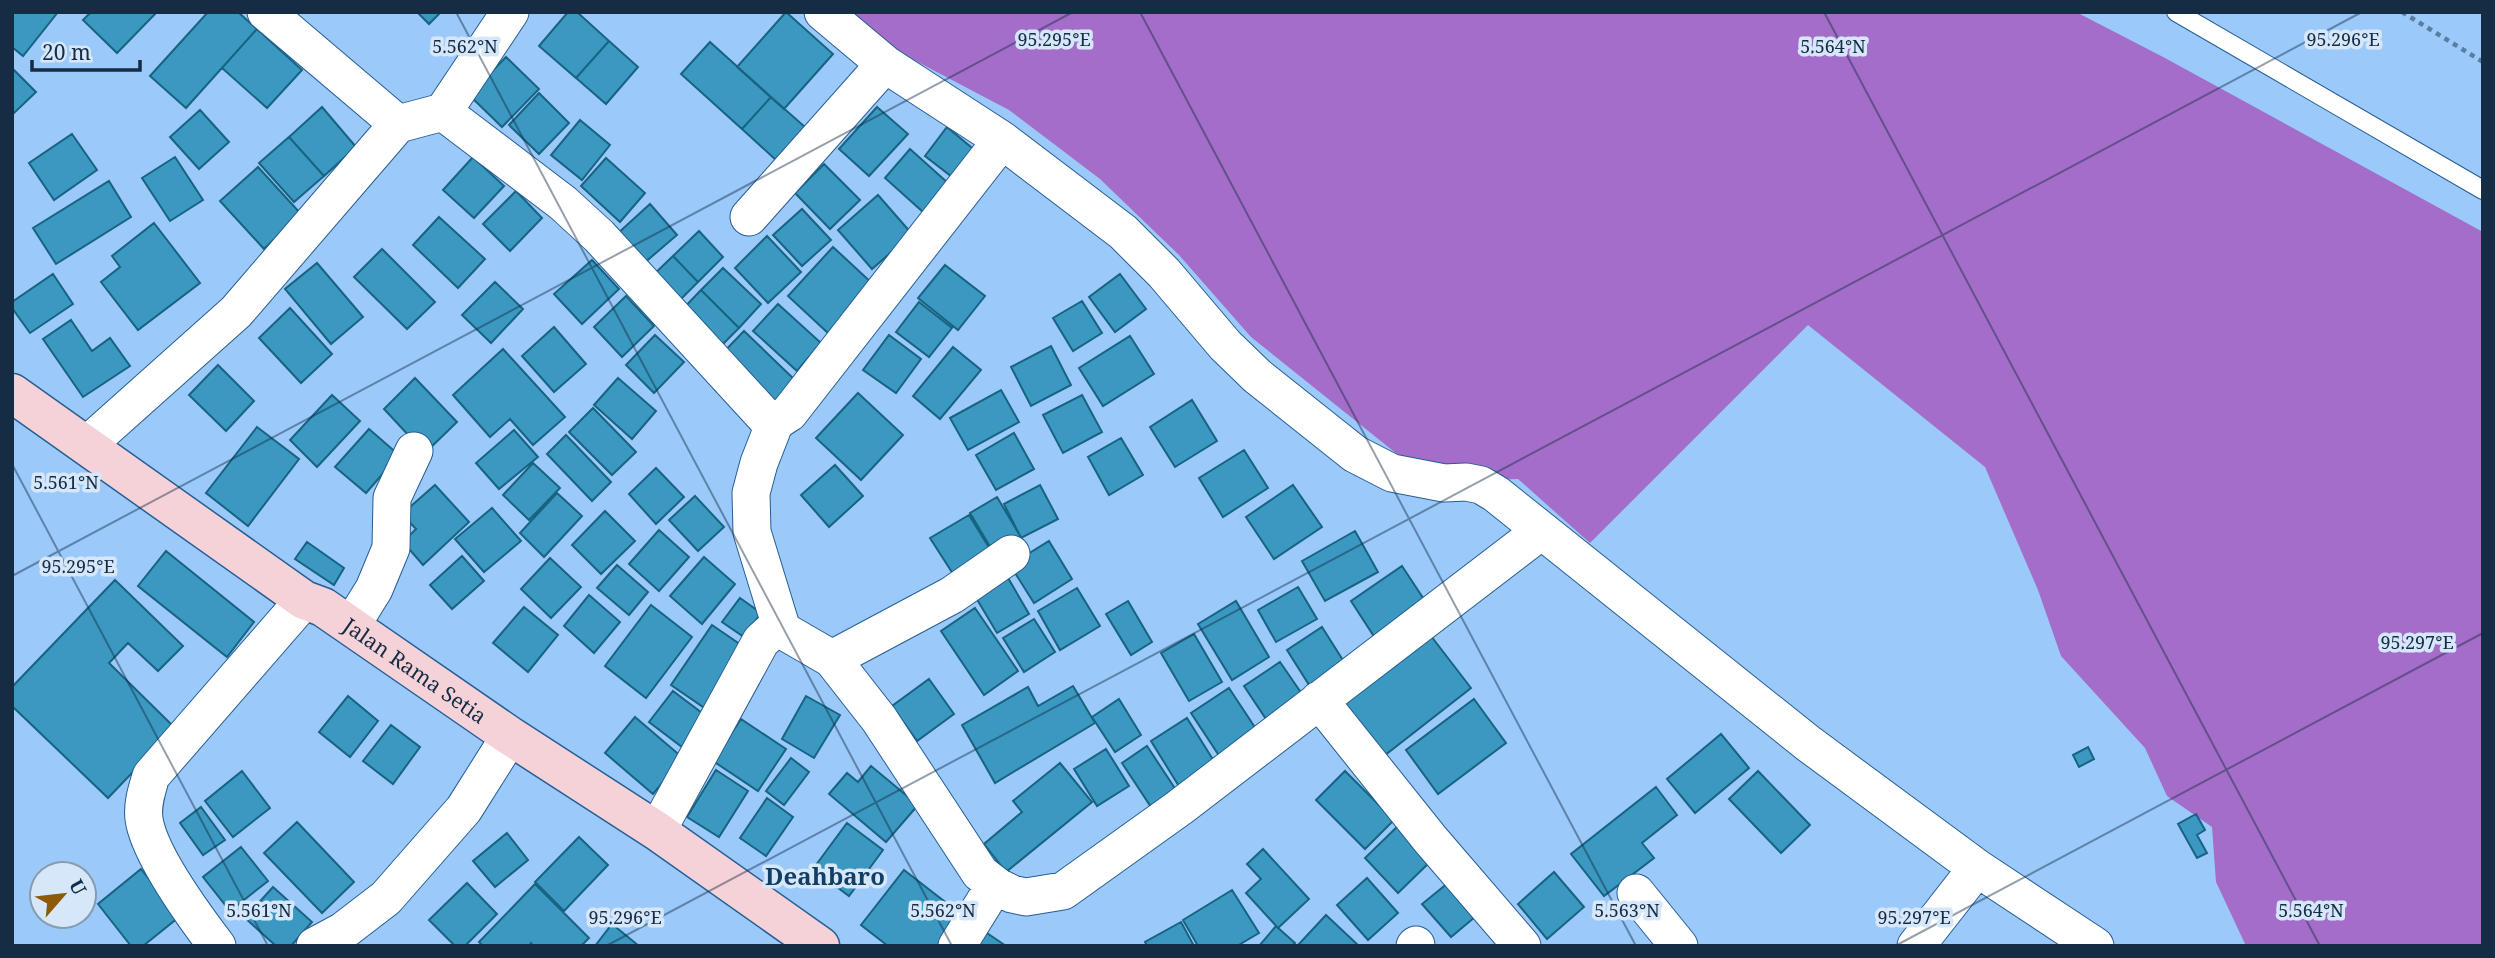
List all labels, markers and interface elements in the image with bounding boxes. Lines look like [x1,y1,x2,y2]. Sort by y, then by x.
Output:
text: 95.295°E [1017,27,1091,51]
text: 95.296°E [2306,27,2380,51]
scale bar [32,28,140,72]
text: 5.562°N [432,34,498,58]
text: 5.564°N [1800,34,1866,58]
text: 20 m [42,38,91,66]
text: 5.561°N [33,470,99,494]
text: 95.295°E [41,554,115,578]
street label: Jalan Rama Setia [337,611,492,730]
text: 95.297°E [2380,630,2454,654]
district label: Deahbaro [765,859,885,892]
north arrow [28,860,98,930]
text: U [63,875,93,899]
text: 5.561°N [226,898,292,922]
text: 5.562°N [910,898,976,922]
text: 5.563°N [1594,898,1660,922]
text: 5.564°N [2278,898,2344,922]
text: 95.296°E [588,905,662,929]
text: 95.297°E [1877,905,1951,929]

